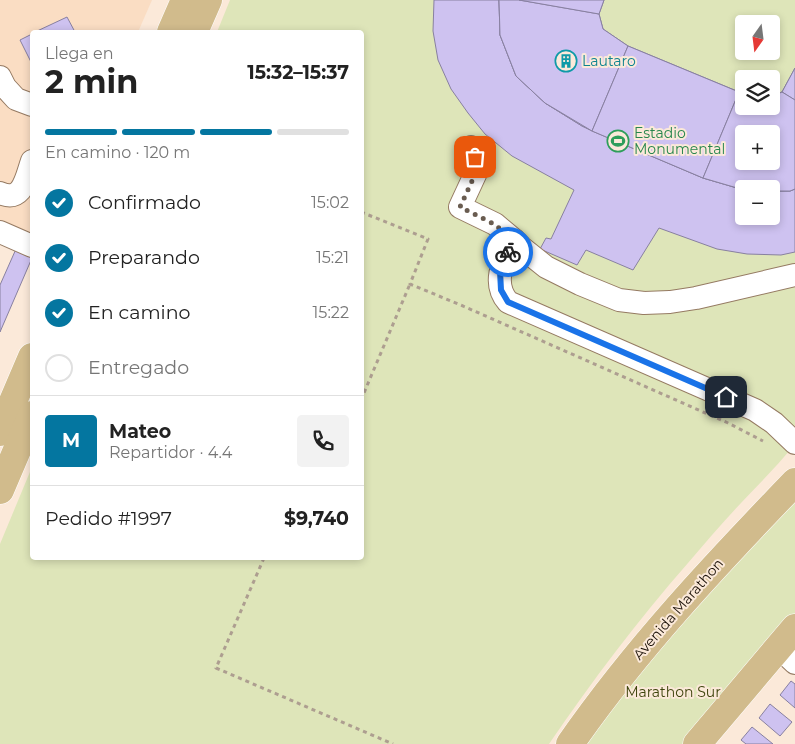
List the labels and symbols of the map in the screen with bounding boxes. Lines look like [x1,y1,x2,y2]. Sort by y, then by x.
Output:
north arrow [735,15,780,60]
building icon: Lautaro [554,49,578,73]
place label: Lautaro [582,52,636,70]
place label: Estadio Monumental [634,124,725,158]
sports icon: Estadio Monumental [606,129,630,153]
pin [454,136,496,178]
courier [483,227,533,277]
pin [705,376,747,418]
street label: Avenida Marathon [629,555,727,663]
park label: Marathon Sur [625,683,721,701]

